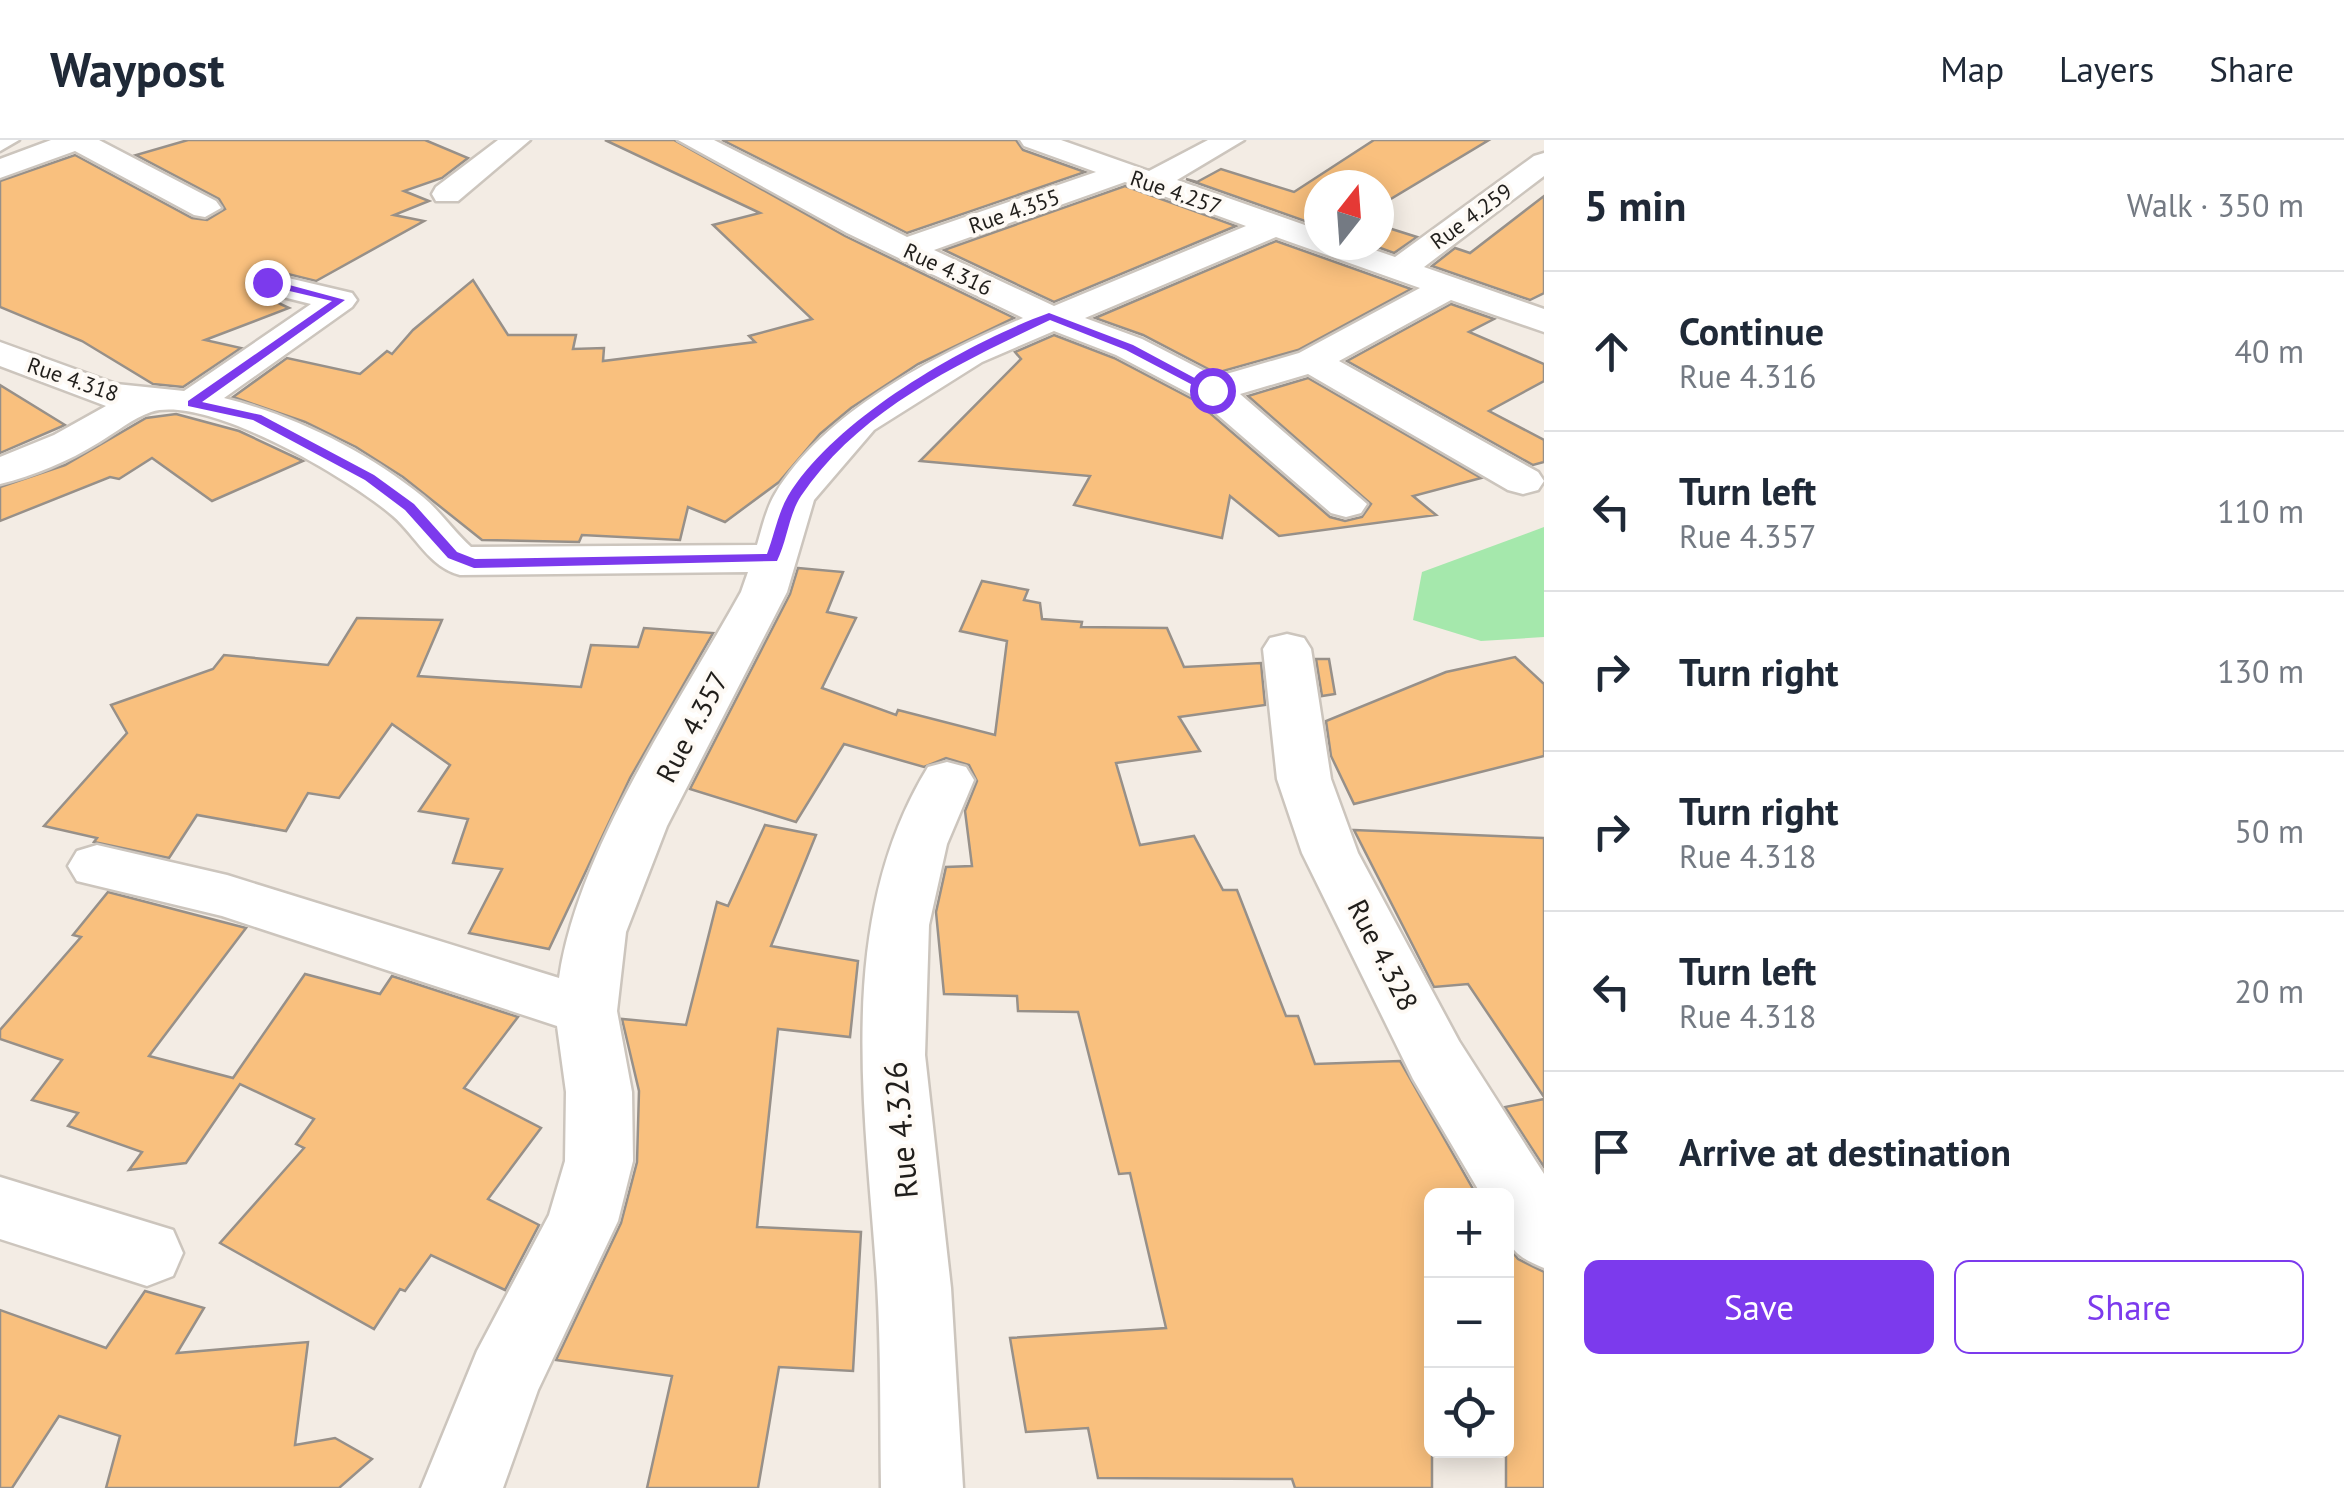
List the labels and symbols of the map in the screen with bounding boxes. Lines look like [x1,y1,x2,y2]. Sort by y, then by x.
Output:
street label: Rue 4.257 [1127,163,1225,221]
north arrow [1304,170,1394,260]
street label: Rue 4.259 [1425,177,1517,255]
street label: Rue 4.355 [965,182,1063,240]
street label: Rue 4.316 [899,236,997,302]
route end [245,260,291,306]
street label: Rue 4.318 [24,350,122,408]
route start [1190,368,1236,414]
street label: Rue 4.357 [647,665,736,789]
street label: Rue 4.328 [1340,893,1427,1017]
street label: Rue 4.326 [873,1060,927,1200]

